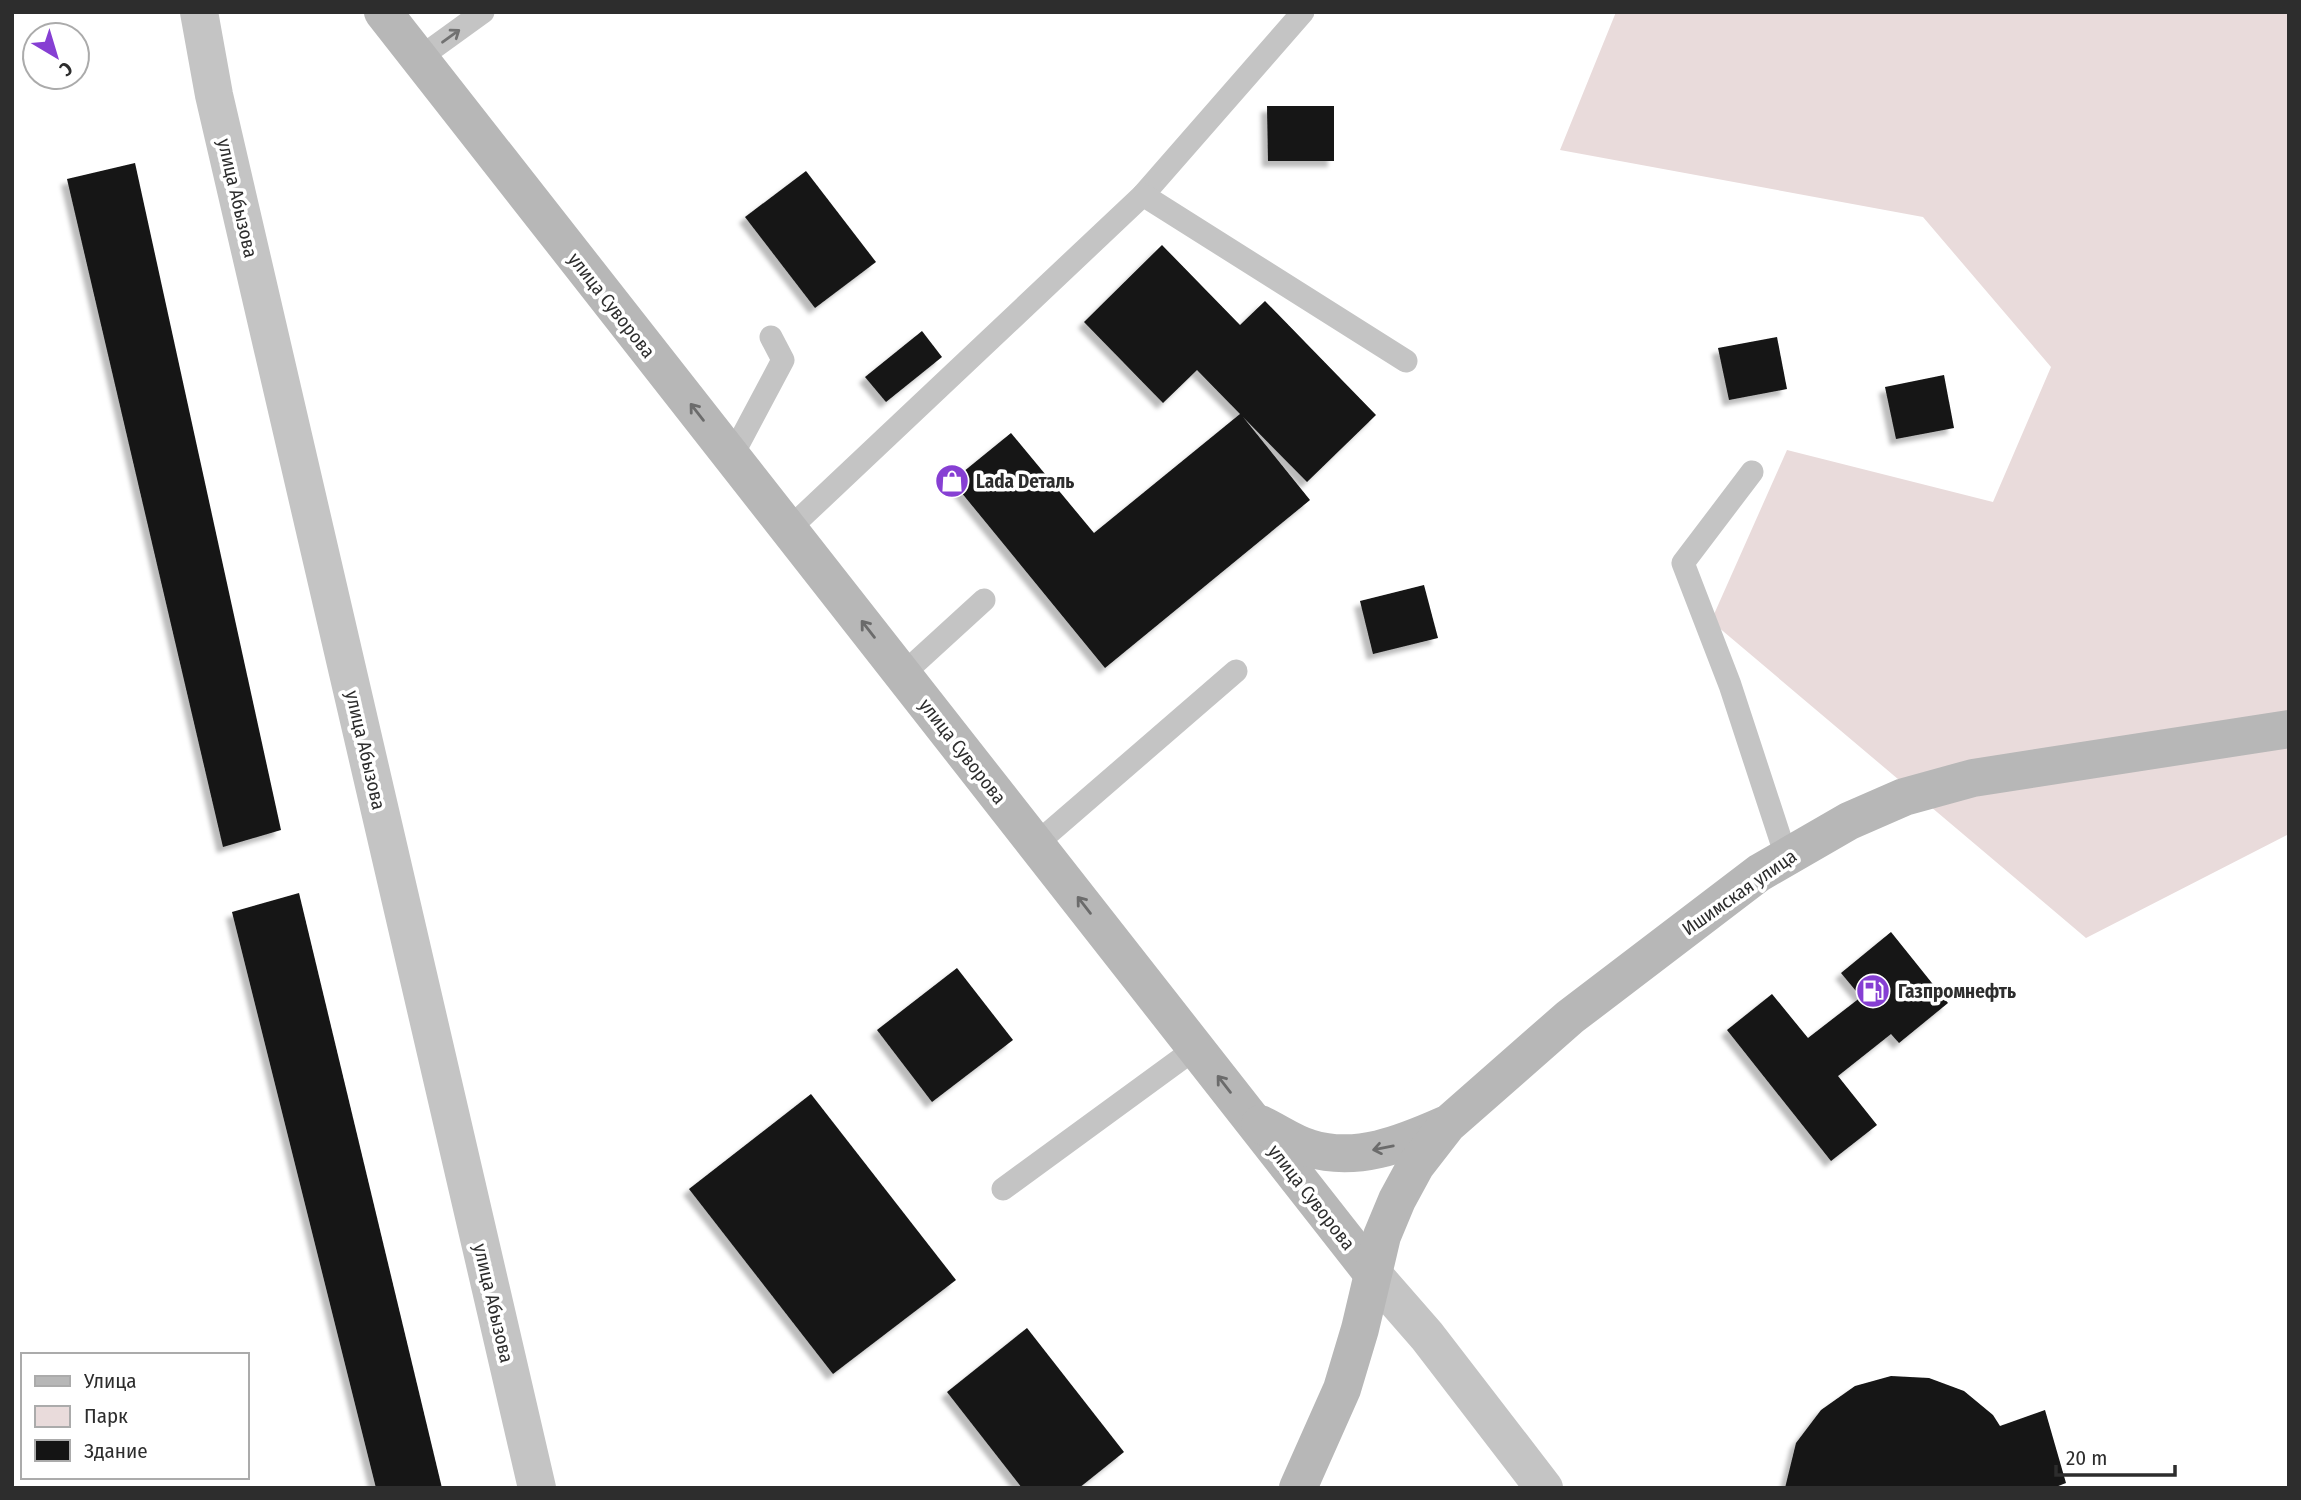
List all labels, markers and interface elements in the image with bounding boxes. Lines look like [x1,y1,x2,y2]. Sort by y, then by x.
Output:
north arrow [21,21,91,91]
one-way arrow [441,28,460,43]
text: С [55,57,77,81]
street label: улица Абызова [213,136,262,260]
street label: улица Суворова [563,248,660,363]
one-way arrow [689,403,704,422]
shop icon: Lada Dеталь [933,462,971,500]
place label: Lada Dеталь [976,470,1074,493]
one-way arrow [860,621,875,639]
street label: улица Абызова [341,688,390,812]
street label: улица Суворова [914,694,1011,809]
street label: Ишимская улица [1678,844,1801,940]
one-way arrow [1076,896,1091,914]
fuel station icon: Газпромнефть [1854,972,1892,1010]
place label: Газпромнефть [1898,980,2016,1003]
one-way arrow [1216,1075,1231,1094]
street label: улица Суворова [1263,1140,1360,1255]
one-way arrow [1372,1142,1395,1155]
street label: улица Абызова [469,1241,518,1365]
legend [21,1353,248,1479]
text: Улица [83,1368,137,1394]
text: Парк [84,1403,128,1429]
scale bar [2056,1434,2175,1478]
text: Здание [84,1438,148,1464]
text: 20 m [2066,1445,2107,1471]

